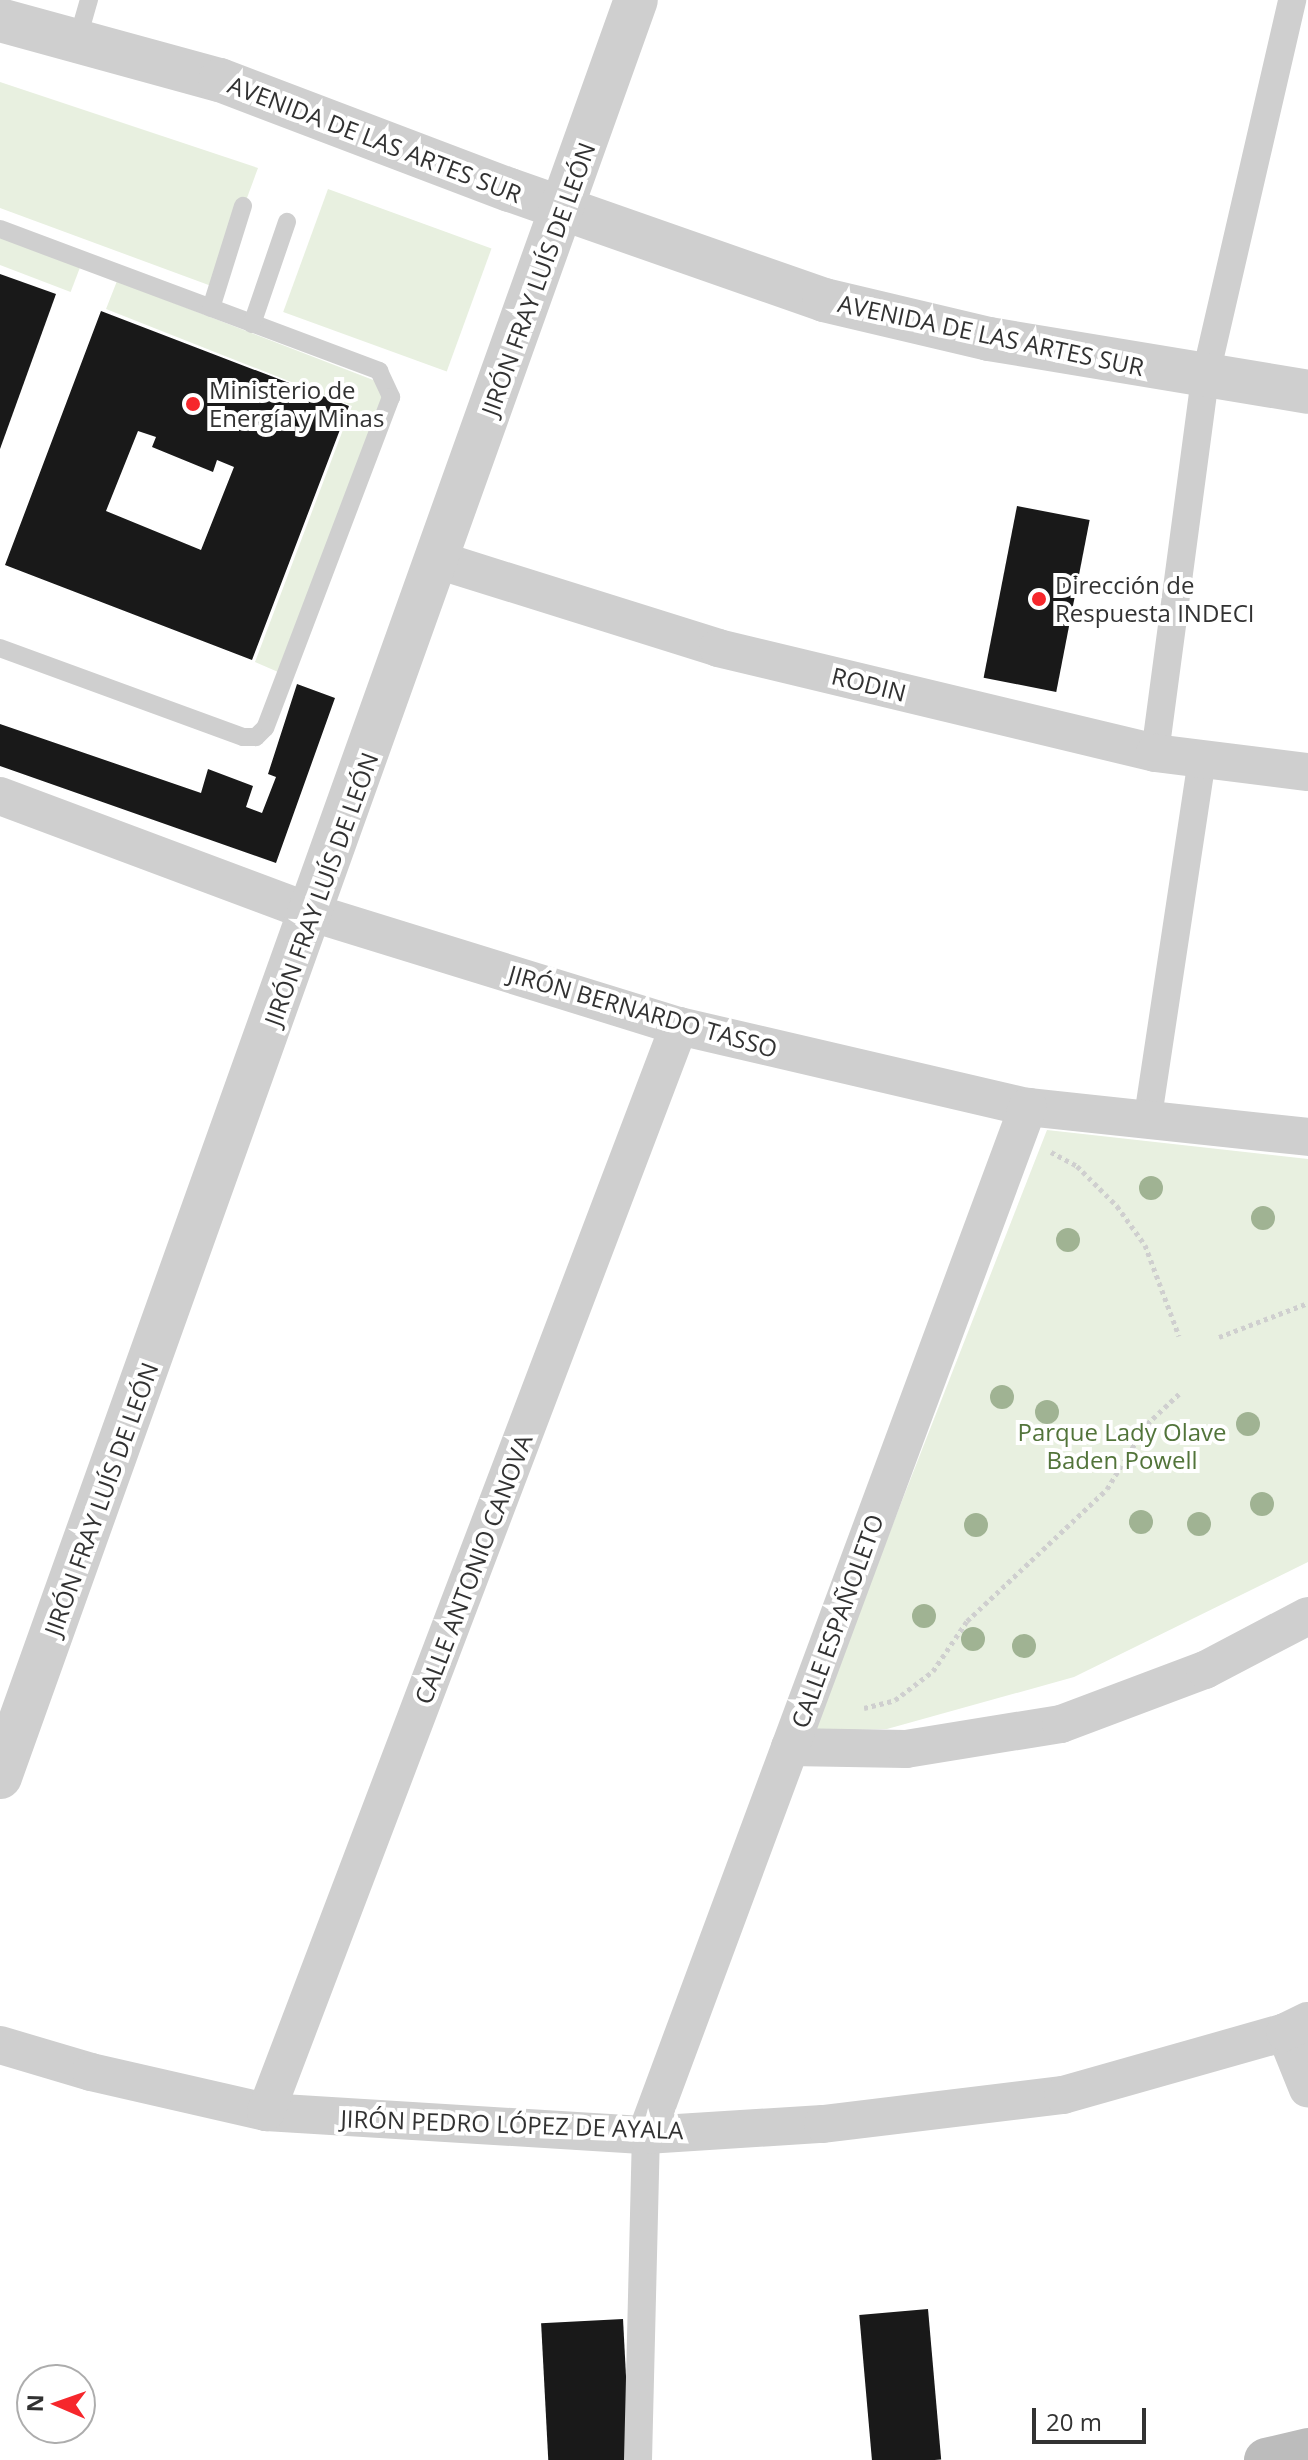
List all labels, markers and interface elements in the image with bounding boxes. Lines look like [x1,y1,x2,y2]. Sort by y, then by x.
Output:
street label: AVENIDA DE LAS ARTES SUR [224,70,526,208]
street label: JIRÓN FRAY LUÍS DE LEÓN [475,138,601,420]
street label: AVENIDA DE LAS ARTES SUR [835,288,1147,382]
place label: Ministerio de Energía y Minas [209,376,384,432]
marker: Ministerio de Energía y Minas [184,395,202,413]
place label: Dirección de Respuesta INDECI [1055,571,1255,627]
marker: Dirección de Respuesta INDECI [1030,590,1048,608]
street label: RODIN [829,661,909,707]
street label: JIRÓN FRAY LUÍS DE LEÓN [258,748,384,1030]
street label: JIRÓN BERNARDO TASSO [505,959,781,1063]
street label: JIRÓN FRAY LUÍS DE LEÓN [38,1358,164,1640]
park label: Parque Lady Olave Baden Powell [1017,1418,1227,1474]
street label: CALLE ANTONIO CANOVA [408,1430,538,1708]
street label: CALLE ESPAÑOLETO [785,1510,889,1732]
street label: JIRÓN PEDRO LÓPEZ DE AYALA [340,2104,684,2144]
north arrow [16,2364,96,2444]
scale bar [1036,2392,1150,2442]
text: N [19,2394,49,2413]
text: 20 m [1046,2405,1102,2438]

